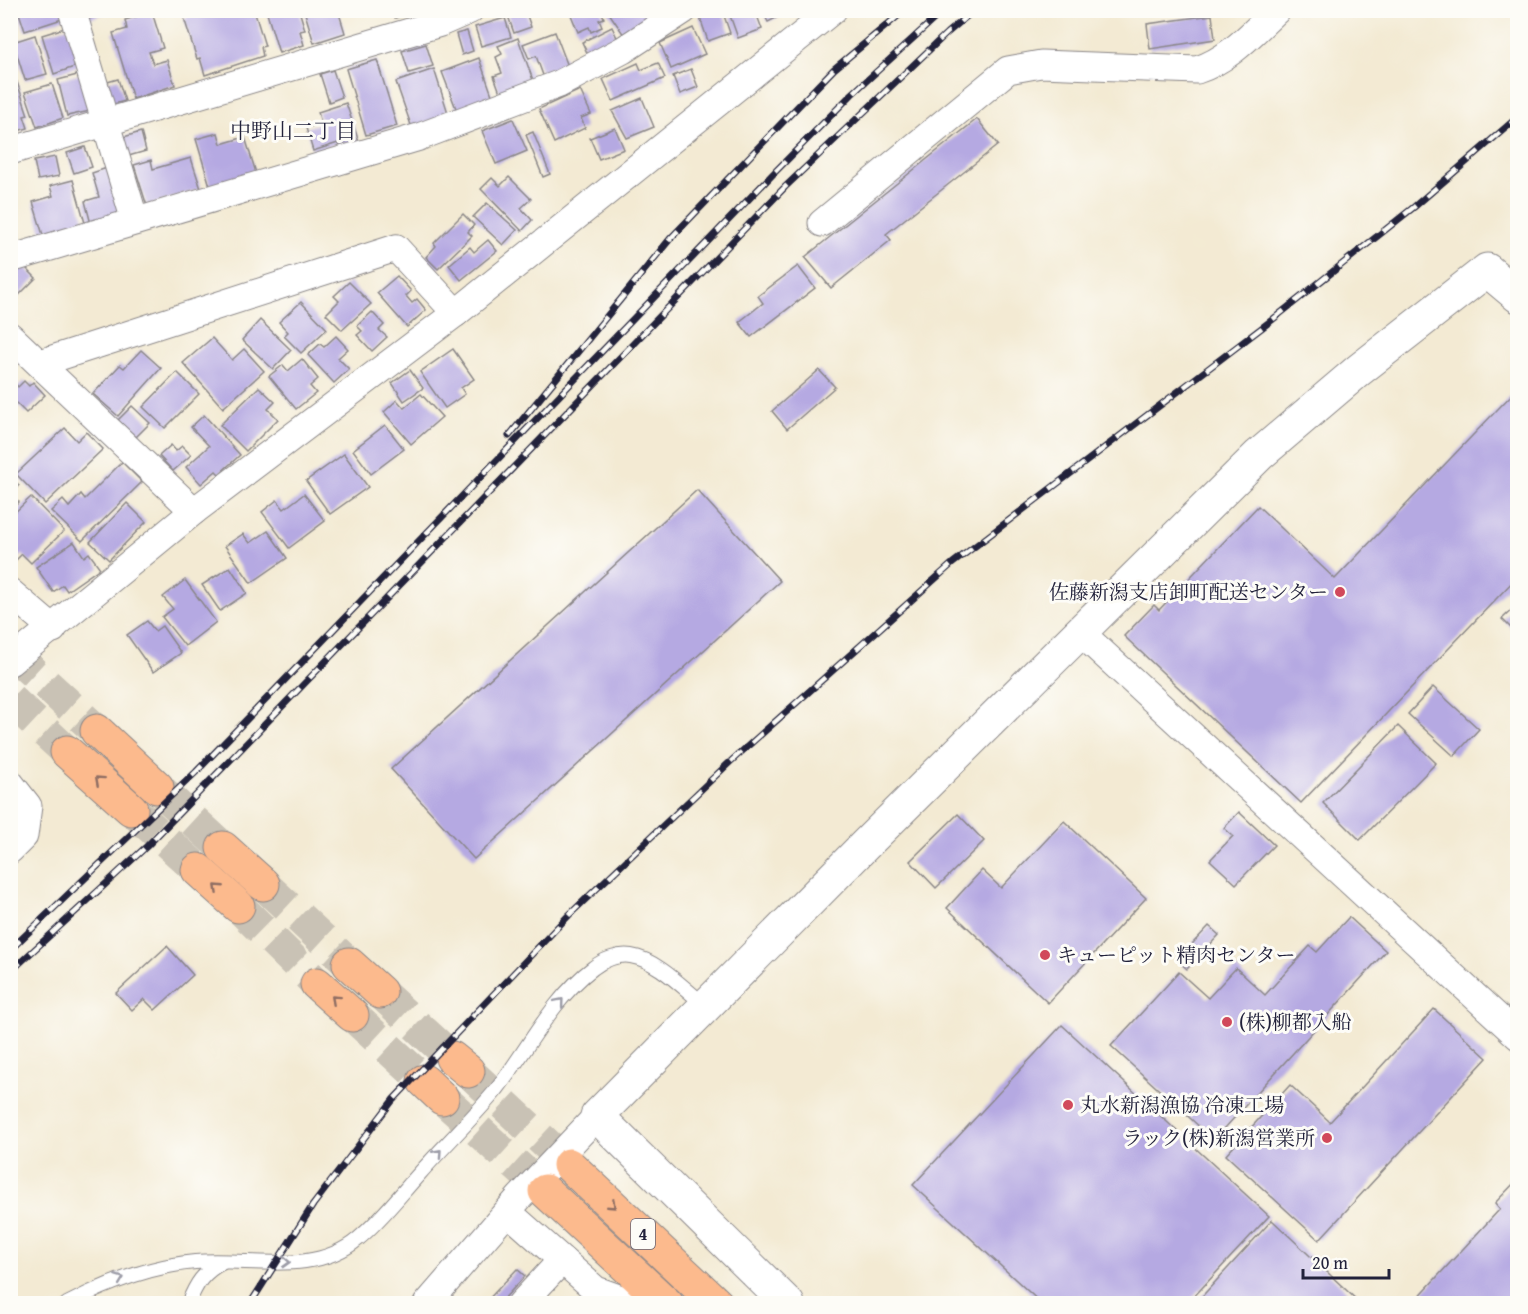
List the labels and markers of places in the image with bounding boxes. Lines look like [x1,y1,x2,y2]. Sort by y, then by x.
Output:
place label: 佐藤新潟支店卸町配送センター [1049,577,1328,606]
marker: 佐藤新潟支店卸町配送センター [1333,585,1347,599]
place label: キューピット精肉センター [1057,940,1295,969]
marker: キューピット精肉センター [1038,948,1052,962]
place label: (株)柳都入船 [1239,1007,1352,1036]
marker: (株)柳都入船 [1220,1015,1234,1029]
place label: 丸水新潟漁協 冷凍工場 [1080,1090,1284,1119]
marker: 丸水新潟漁協 冷凍工場 [1061,1098,1075,1112]
place label: ラック(株)新潟営業所 [1123,1123,1315,1152]
marker: ラック(株)新潟営業所 [1320,1131,1334,1145]

